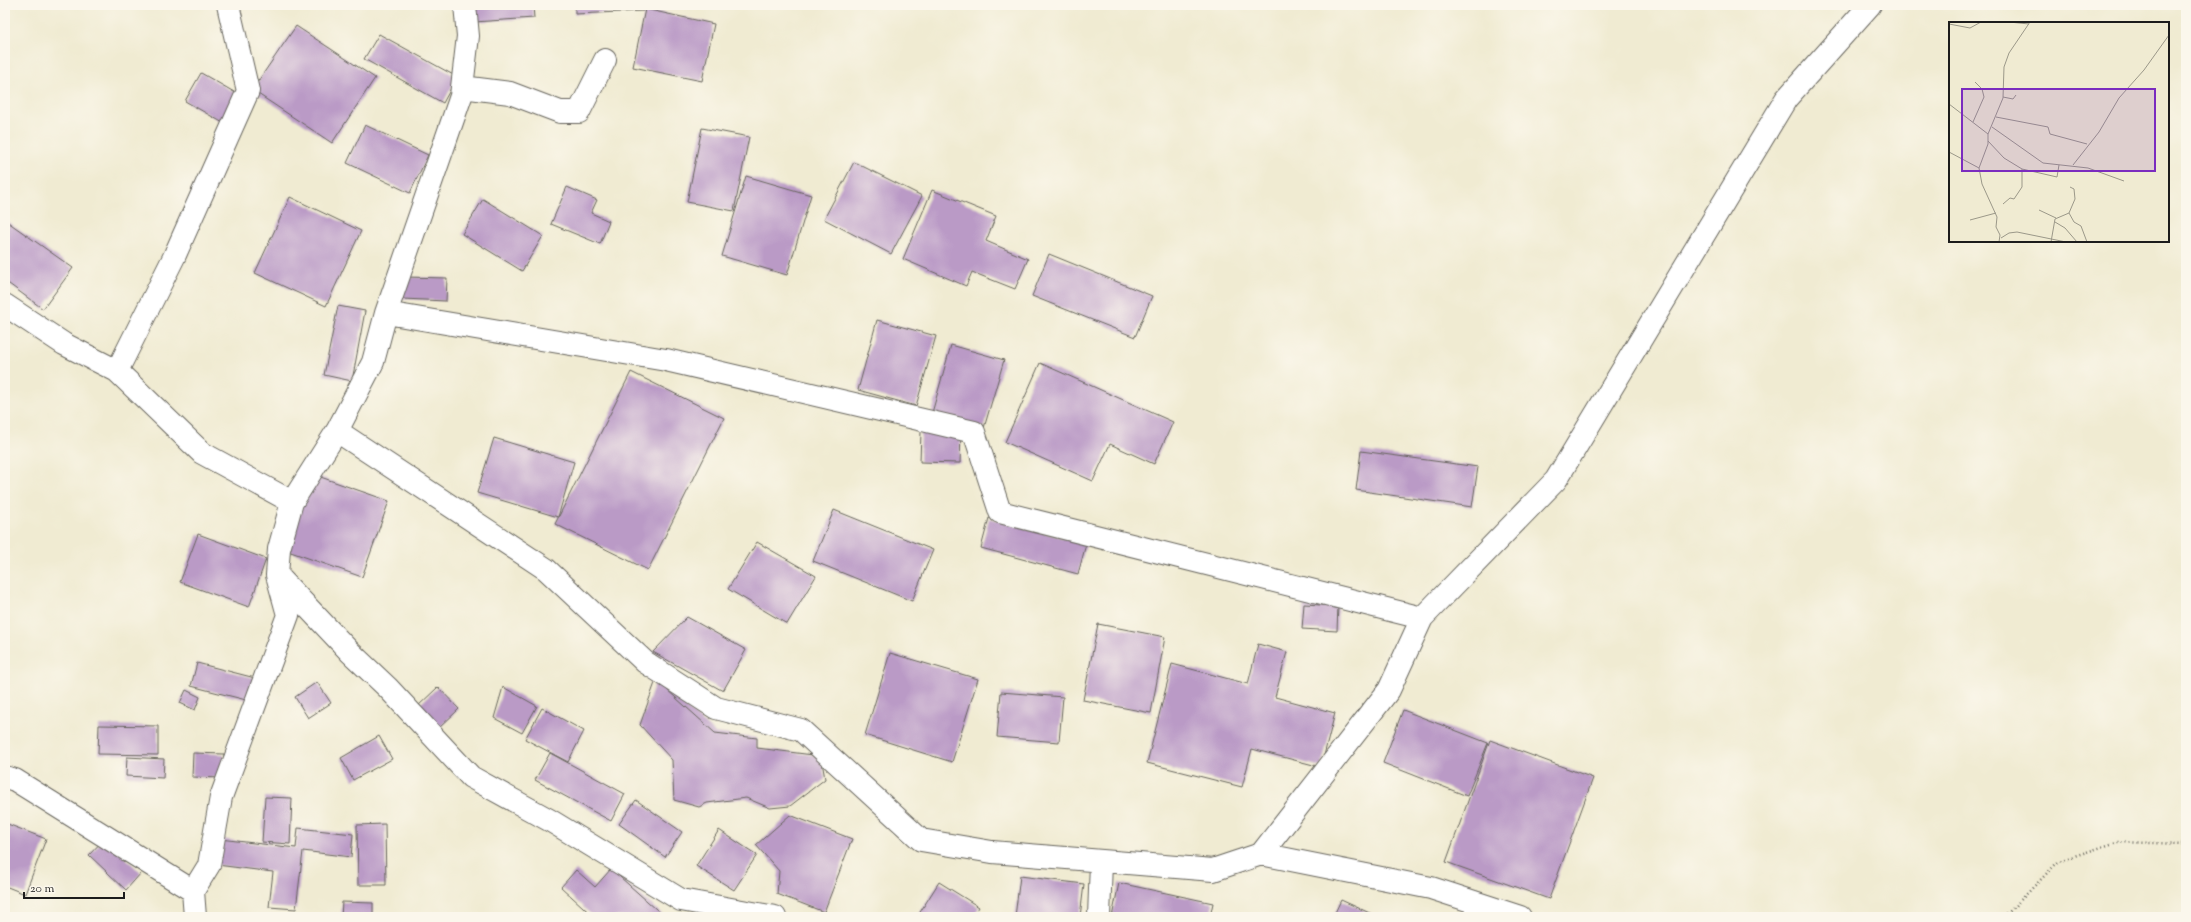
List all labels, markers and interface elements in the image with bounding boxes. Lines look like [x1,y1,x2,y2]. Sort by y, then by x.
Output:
inset map [1949,22,2169,242]
scale bar [24,874,124,900]
text: 20 m [30,880,55,898]

